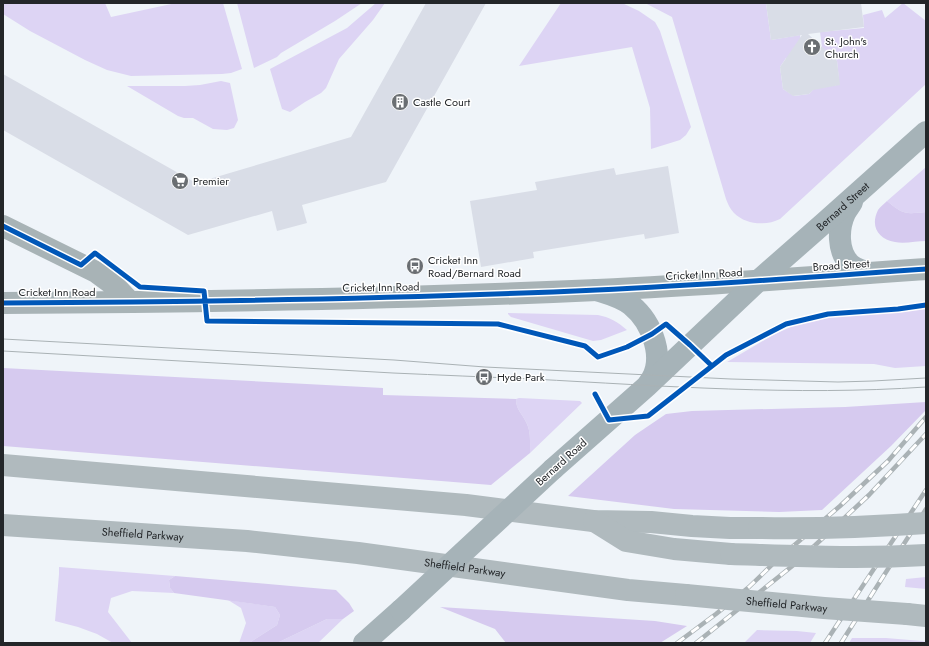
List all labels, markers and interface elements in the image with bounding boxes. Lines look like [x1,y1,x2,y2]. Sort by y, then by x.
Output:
place label: St. John's Church [825,33,867,62]
church icon: St. John's Church [802,37,822,57]
building icon: Castle Court [390,92,410,112]
place label: Castle Court [413,94,470,110]
supermarket icon: Premier [170,171,190,191]
place label: Premier [193,173,229,189]
street label: Bernard Street [813,178,873,234]
place label: Cricket Inn Road/Bernard Road [428,252,521,281]
street label: Broad Street [812,255,870,275]
bus stop icon: Cricket Inn Road/Bernard Road [405,256,425,276]
street label: Cricket Inn Road [665,264,743,284]
street label: Cricket Inn Road [342,278,420,296]
street label: Cricket Inn Road [19,284,95,300]
bus stop icon: Hyde Park [474,367,494,387]
place label: Hyde Park [497,369,545,385]
street label: Bernard Road [532,435,590,489]
street label: Sheffield Parkway [101,524,184,545]
street label: Sheffield Parkway [423,554,507,581]
street label: Sheffield Parkway [745,593,828,616]

